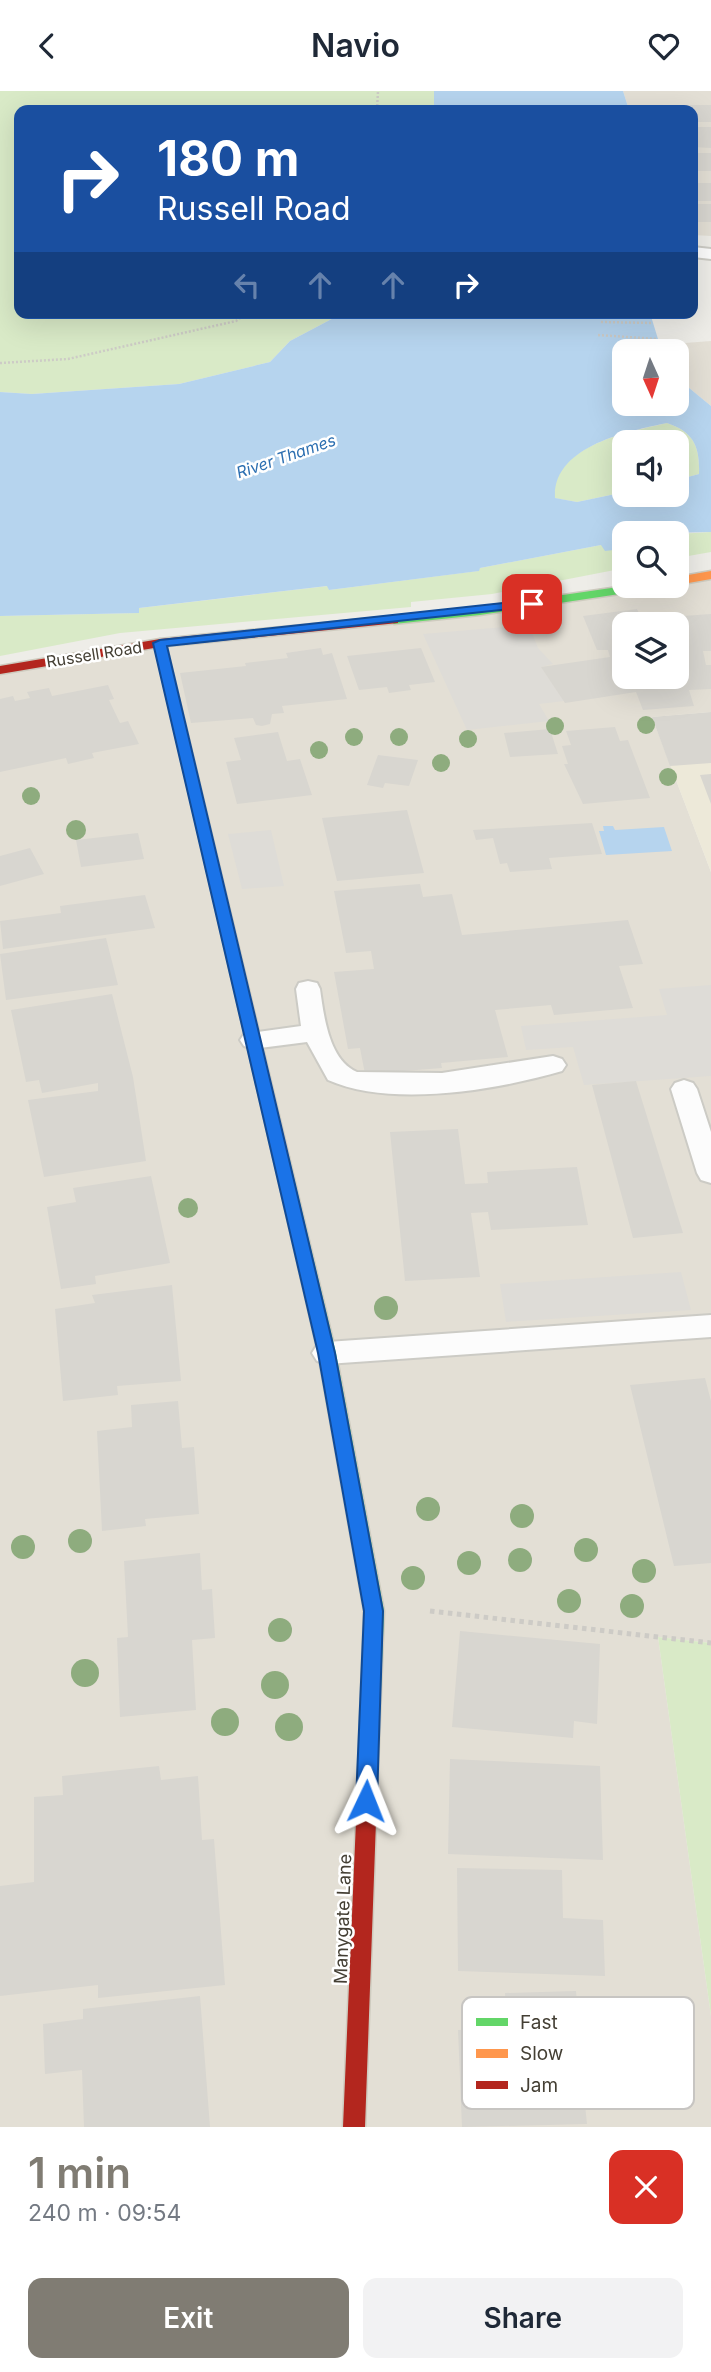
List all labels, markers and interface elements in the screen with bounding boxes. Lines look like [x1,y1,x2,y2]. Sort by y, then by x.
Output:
text: Navio [311,26,400,65]
icon: back [28,27,66,65]
icon: heart [645,27,683,65]
text: 180 m [157,129,299,188]
icon: right [42,133,133,224]
text: Russell Road [157,189,351,228]
icon: left [228,266,266,304]
icon: ahead [301,266,339,304]
icon: ahead [374,266,412,304]
icon: right [447,266,485,304]
north arrow [612,339,690,417]
map controls [612,339,689,689]
water label: River Thames [234,430,338,482]
button: sound [612,430,689,507]
button: search [612,521,689,598]
pin [502,574,562,634]
icon: arrive [513,585,551,623]
button: layers [612,612,689,689]
street label: Russell Road [45,637,143,671]
position arrow [329,1764,403,1838]
street label: Manygate Lane [330,1853,355,1984]
legend [462,1997,694,2109]
text: Fast [520,2011,558,2034]
text: Slow [520,2042,563,2065]
text: Jam [520,2074,558,2097]
text: 1 min [28,2147,131,2198]
button: close [609,2150,683,2224]
text: 240 m · 09:54 [28,2199,181,2227]
button: Exit [28,2278,349,2358]
button: Share [363,2278,683,2358]

